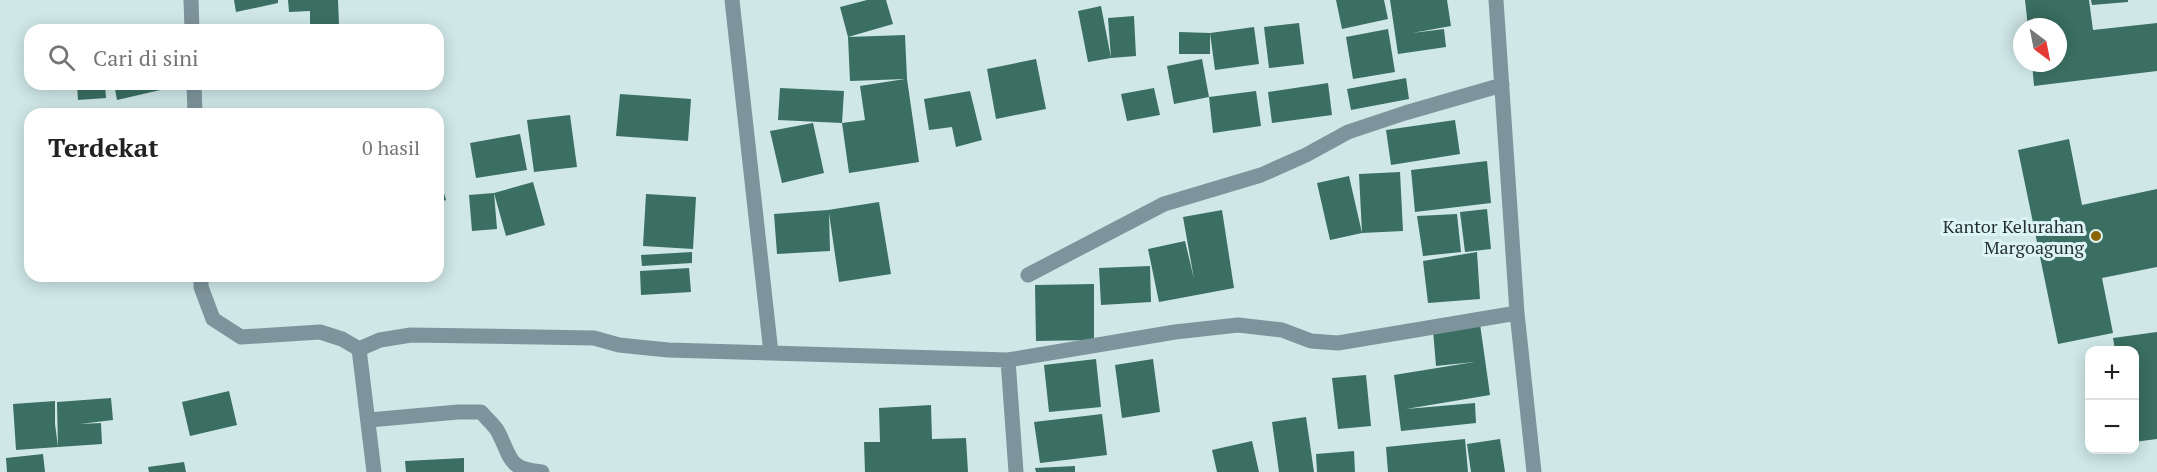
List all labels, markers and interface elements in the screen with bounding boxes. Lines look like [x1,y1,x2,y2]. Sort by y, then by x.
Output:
north arrow [2013,18,2067,72]
search box [24,24,444,90]
icon: search [45,41,78,74]
text: Cari di sini [93,43,199,72]
text: Terdekat [48,130,159,164]
text: 0 hasil [362,134,420,161]
place label: Kantor Kelurahan Margoagung [1943,214,2085,259]
marker: Kantor Kelurahan Margoagung [2089,229,2103,243]
map controls [2085,346,2139,454]
button: + [2085,346,2139,400]
button: − [2085,400,2139,454]

